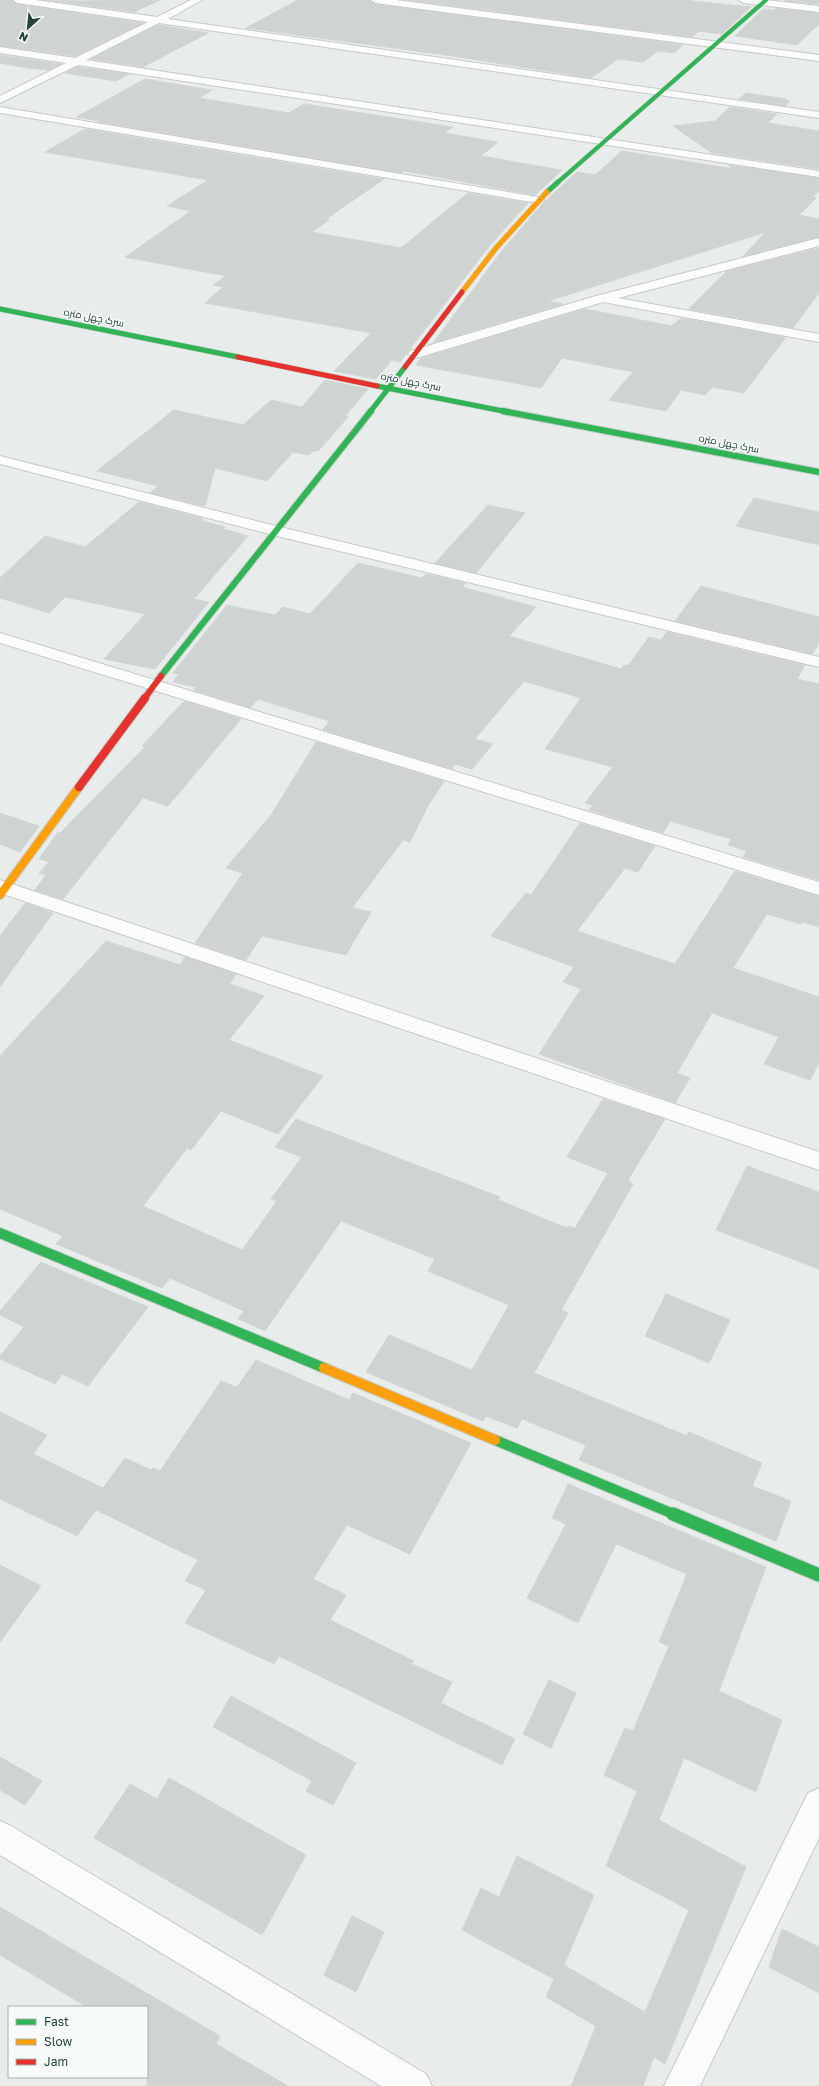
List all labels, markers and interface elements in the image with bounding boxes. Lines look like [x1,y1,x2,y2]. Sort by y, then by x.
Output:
north arrow [8,8,48,48]
text: N [17,30,30,45]
street label: سرک چهل متره [63,305,125,330]
street label: سرک چهل متره [380,369,442,394]
street label: سرک چهل متره [698,431,760,456]
legend [8,2006,148,2078]
text: Fast [44,2014,69,2029]
text: Slow [44,2034,72,2049]
text: Jam [44,2054,68,2069]

